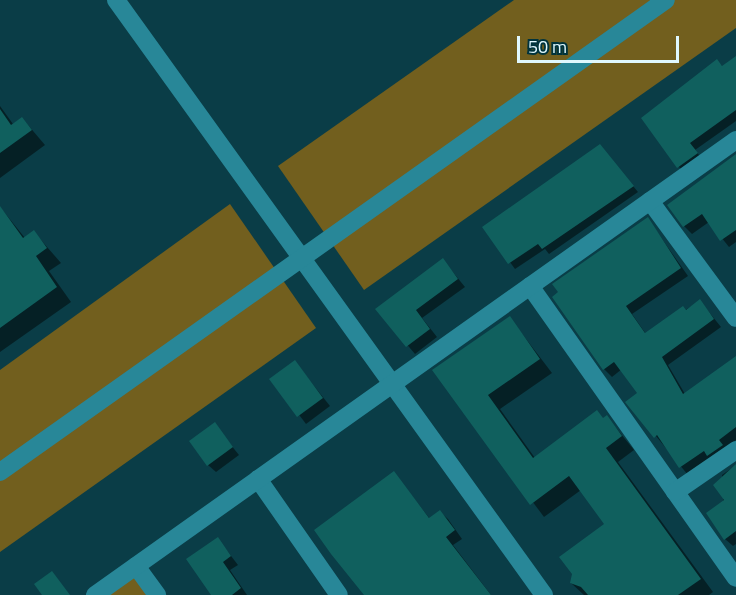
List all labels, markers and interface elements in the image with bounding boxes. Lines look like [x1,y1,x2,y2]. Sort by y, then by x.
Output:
scale bar [520,24,682,62]
text: 50 m [528,33,567,60]

